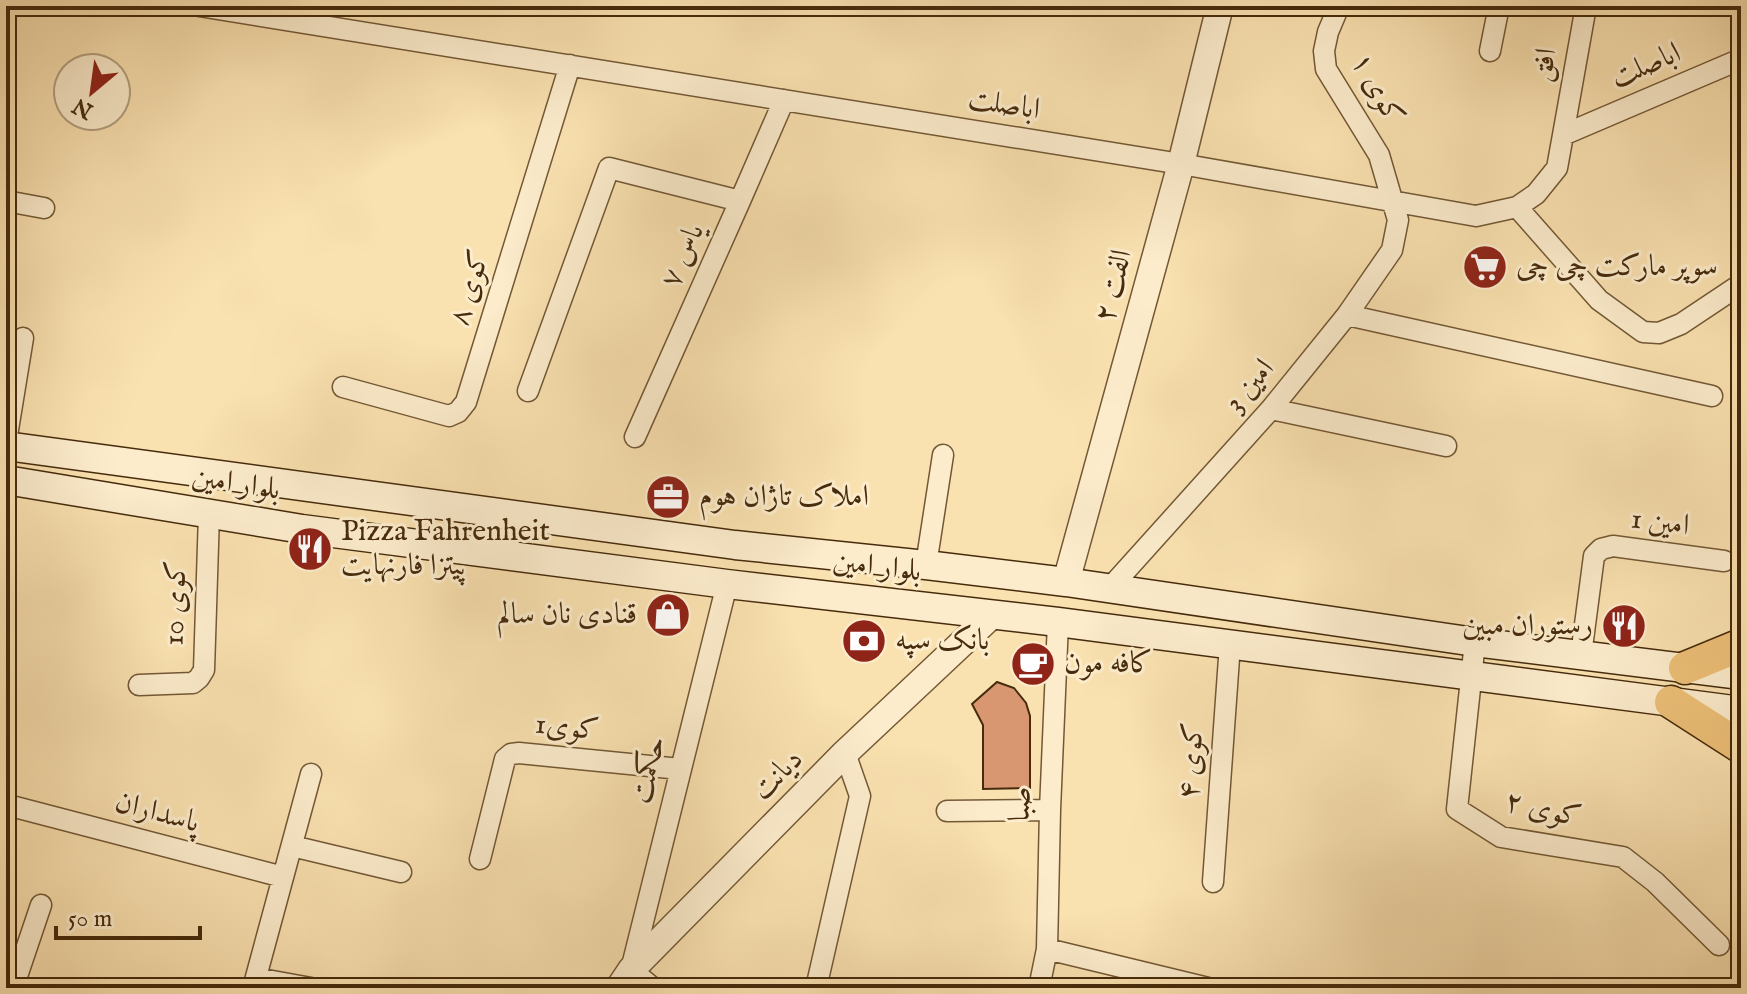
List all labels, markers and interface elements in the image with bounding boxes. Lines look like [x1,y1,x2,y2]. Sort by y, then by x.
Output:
street label: اباصلت [1605,34,1687,98]
street label: افق [1523,45,1567,85]
street label: کوی ۱ [1342,46,1412,132]
north arrow [52,52,132,132]
street label: اباصلت [965,81,1043,129]
text: N [68,91,99,125]
street label: یاس ۷ [652,217,714,294]
supermarket icon: سوپر مارکت چی چی [1461,243,1509,291]
street label: الفت ۲ [1086,245,1142,327]
street label: کوی ۸ [441,246,499,330]
place label: سوپر مارکت چی چی [1516,248,1718,286]
street label: امین 3 [1217,351,1283,421]
street label: بلوار امین [189,458,283,510]
office icon: املاک تاژان هوم [644,473,692,521]
place label: املاک تاژان هوم [699,478,869,521]
street label: امین 1 [1629,501,1691,545]
place label: Pizza Fahrenheit پیتزا فارنهایت [341,513,550,586]
restaurant icon: Pizza Fahrenheit پیتزا فارنهایت [286,525,334,573]
street label: بلوار امین [831,543,923,591]
street label: کوی 10 [156,560,196,646]
shop icon: قنادی نان سالم [644,591,692,639]
place label: قنادی نان سالم [498,596,637,639]
restaurant icon: رستوران مبین [1600,602,1648,650]
place label: رستوران مبین [1462,607,1593,645]
bank icon: بانک سپه [840,617,888,665]
place label: بانک سپه [895,622,990,660]
cafe icon: کافه مون [1009,640,1057,688]
place label: کافه مون [1064,645,1153,683]
street label: کوی1 [533,706,601,750]
street label: کوی ۴ [1170,721,1214,801]
street label: حکمت [622,732,676,808]
street label: دیانت [744,741,812,809]
street label: کوی ۲ [1501,783,1585,837]
street label: پاسداران [111,784,205,843]
street label: صبا [1001,786,1041,822]
scale bar [56,890,200,940]
text: 50 m [68,904,112,935]

